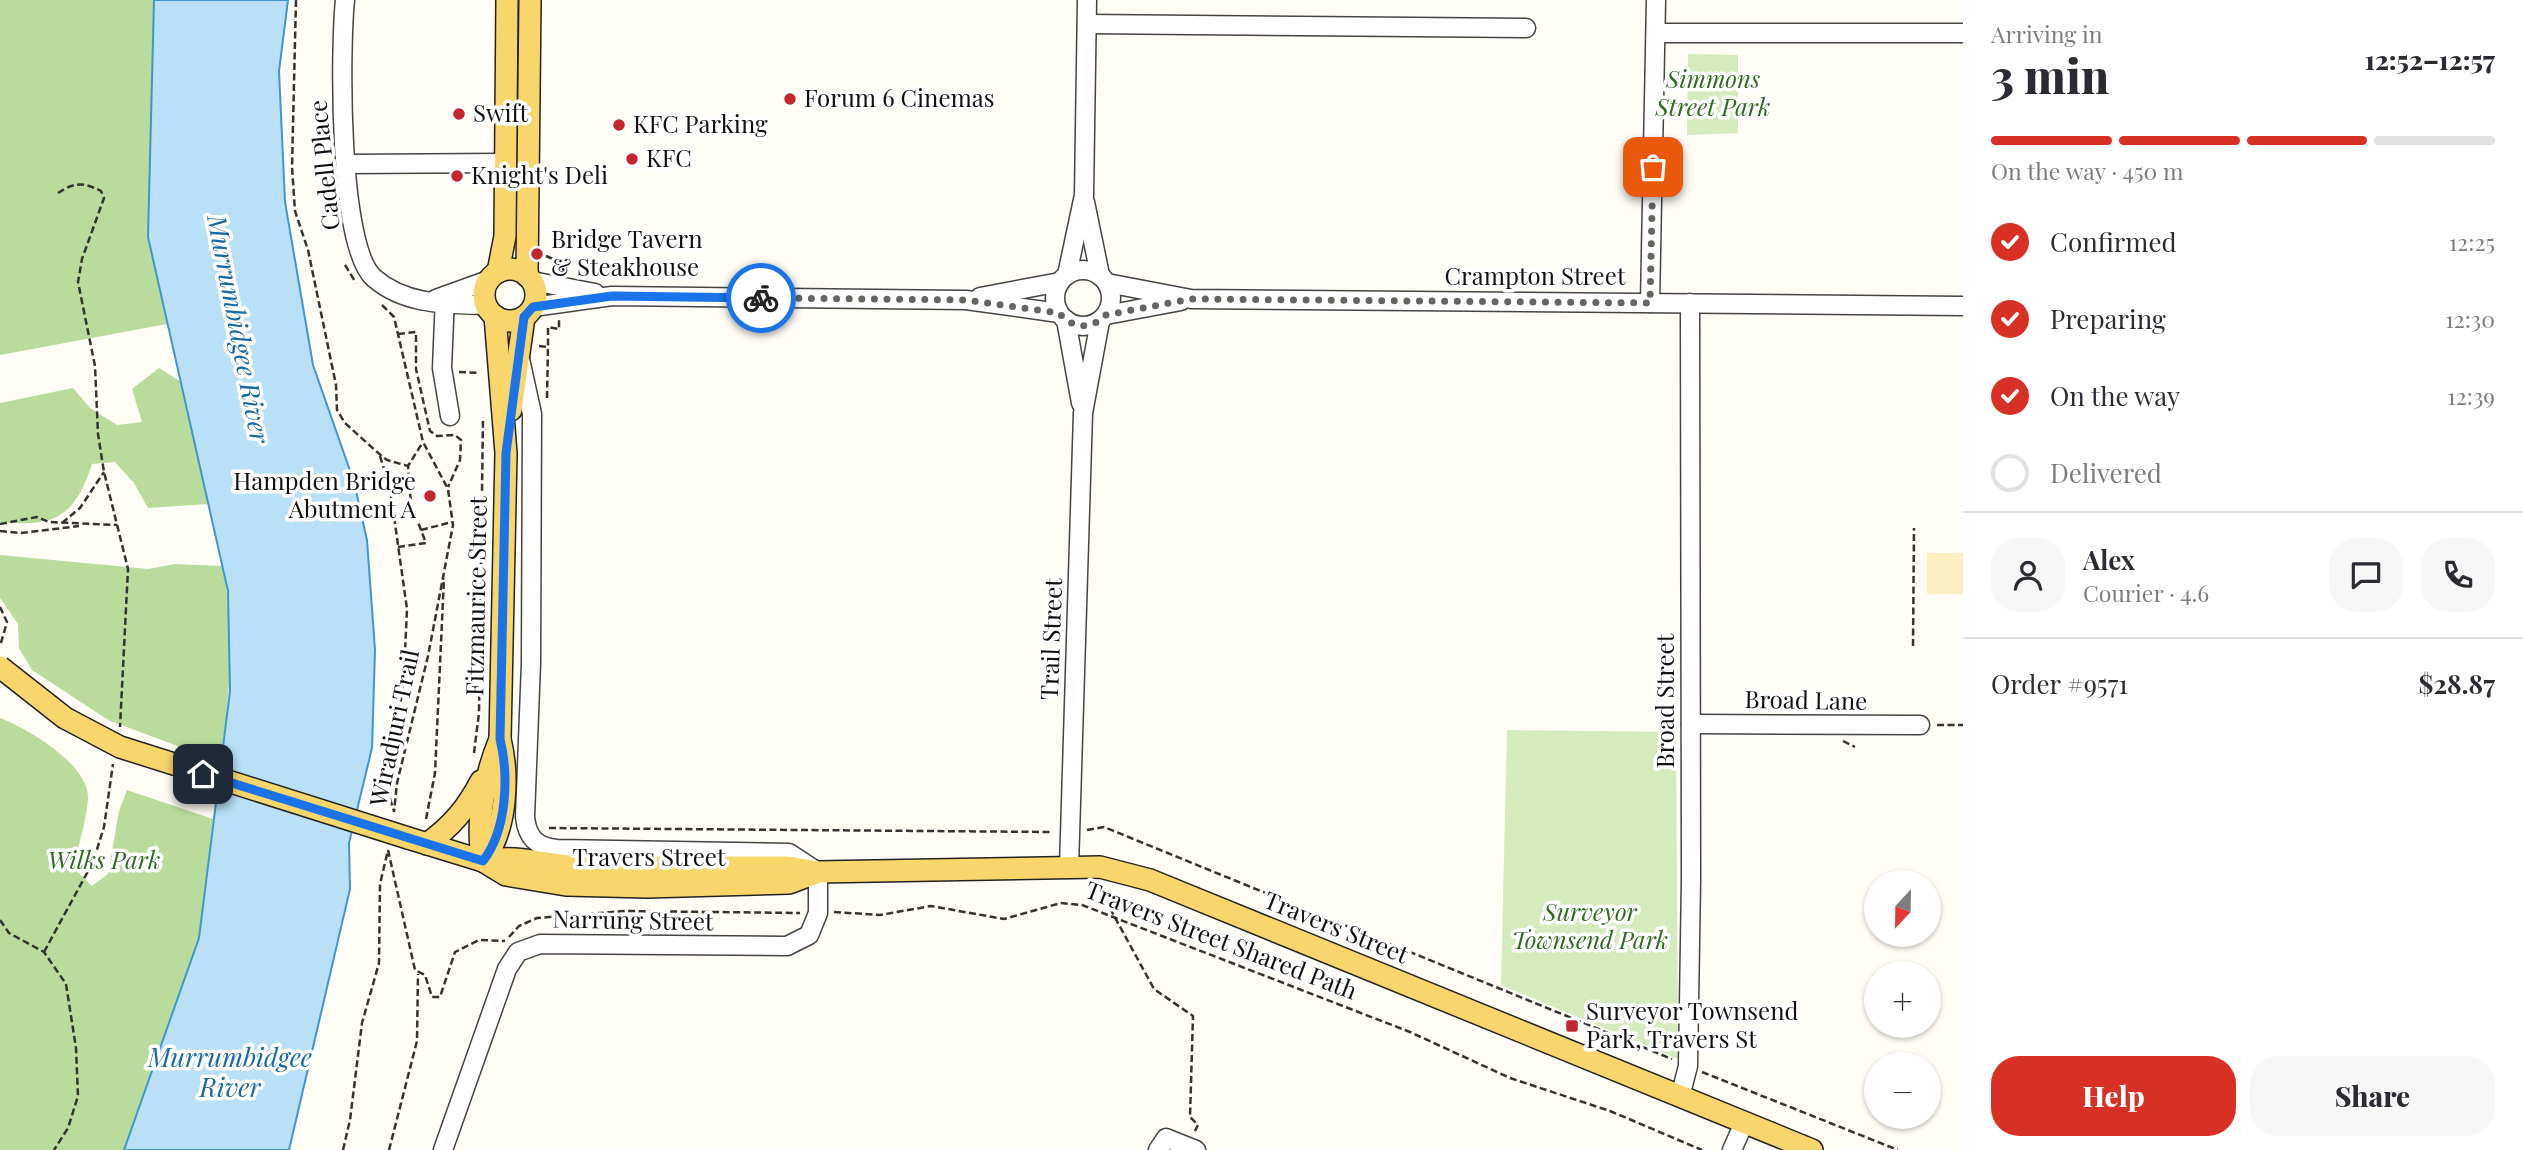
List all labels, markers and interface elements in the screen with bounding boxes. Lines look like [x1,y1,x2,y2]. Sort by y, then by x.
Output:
text: Arriving in [1991,18,2103,49]
text: 12:52–12:57 [2365,42,2495,77]
text: 3 min [1991,44,2109,106]
park label: Simmons Street Park [1655,62,1770,122]
place label: Forum 6 Cinemas [804,81,995,113]
marker: Forum 6 Cinemas [782,91,798,107]
place label: Swift [473,96,528,128]
street label: Cadell Place [300,99,346,232]
marker: Swift [451,106,467,122]
place label: KFC Parking [633,107,768,139]
marker: KFC Parking [611,117,627,133]
pin [1623,137,1683,197]
place label: KFC [646,141,692,173]
icon: bag [1634,148,1672,186]
marker: KFC [624,151,640,167]
text: On the way · 450 m [1991,155,2183,186]
place label: Knight's Deli [471,158,608,190]
marker: Knight's Deli [449,168,465,184]
water label: Murrumbidgee River [200,211,279,447]
place label: Bridge Tavern & Steakhouse [551,222,703,282]
icon: check [1991,223,2029,261]
text: Confirmed [2050,224,2177,259]
text: 12:25 [2449,226,2495,257]
marker: Bridge Tavern & Steakhouse [529,246,545,262]
street label: Crampton Street [1445,259,1626,291]
courier [726,263,796,333]
icon: bike [742,279,780,317]
icon: check [1991,300,2029,338]
text: Preparing [2050,301,2166,336]
text: 12:30 [2445,303,2495,334]
icon: check [1991,377,2029,415]
text: On the way [2050,378,2180,413]
text: 12:39 [2447,380,2495,411]
text: Delivered [2050,455,2162,490]
place label: Hampden Bridge Abutment A [233,464,417,524]
marker: Hampden Bridge Abutment A [422,488,438,504]
street label: Fitzmaurice Street [457,495,493,696]
button: person [1991,538,2065,612]
button: chat [2329,538,2403,612]
button: phone [2421,538,2495,612]
text: Alex [2083,542,2135,577]
street label: Trail Street [1032,577,1068,700]
text: Courier · 4.6 [2083,577,2209,608]
street label: Broad Street [1648,633,1680,768]
street label: Wiradjuri Trail [361,646,425,810]
text: Order #9571 [1991,666,2128,701]
text: $28.87 [2418,666,2495,701]
street label: Broad Lane [1744,682,1868,716]
pin [173,744,233,804]
icon: home [184,755,222,793]
street label: Travers Street [573,840,726,872]
park label: Wilks Park [48,843,160,875]
north arrow [1864,870,1941,947]
map controls [1864,870,1941,1129]
street label: Travers Street Shared Path [1081,873,1362,1006]
street label: Travers Street [1260,883,1414,970]
park label: Surveyor Townsend Park [1512,895,1668,955]
street label: Narrung Street [552,902,714,936]
button: + [1864,961,1941,1038]
place label: Surveyor Townsend Park, Travers St [1586,994,1798,1054]
marker: Surveyor Townsend Park, Travers St [1564,1018,1580,1034]
water label: Murrumbidgee River [147,1039,312,1104]
button: − [1864,1052,1941,1129]
button: Help [1991,1056,2236,1136]
button: Share [2250,1056,2495,1136]

